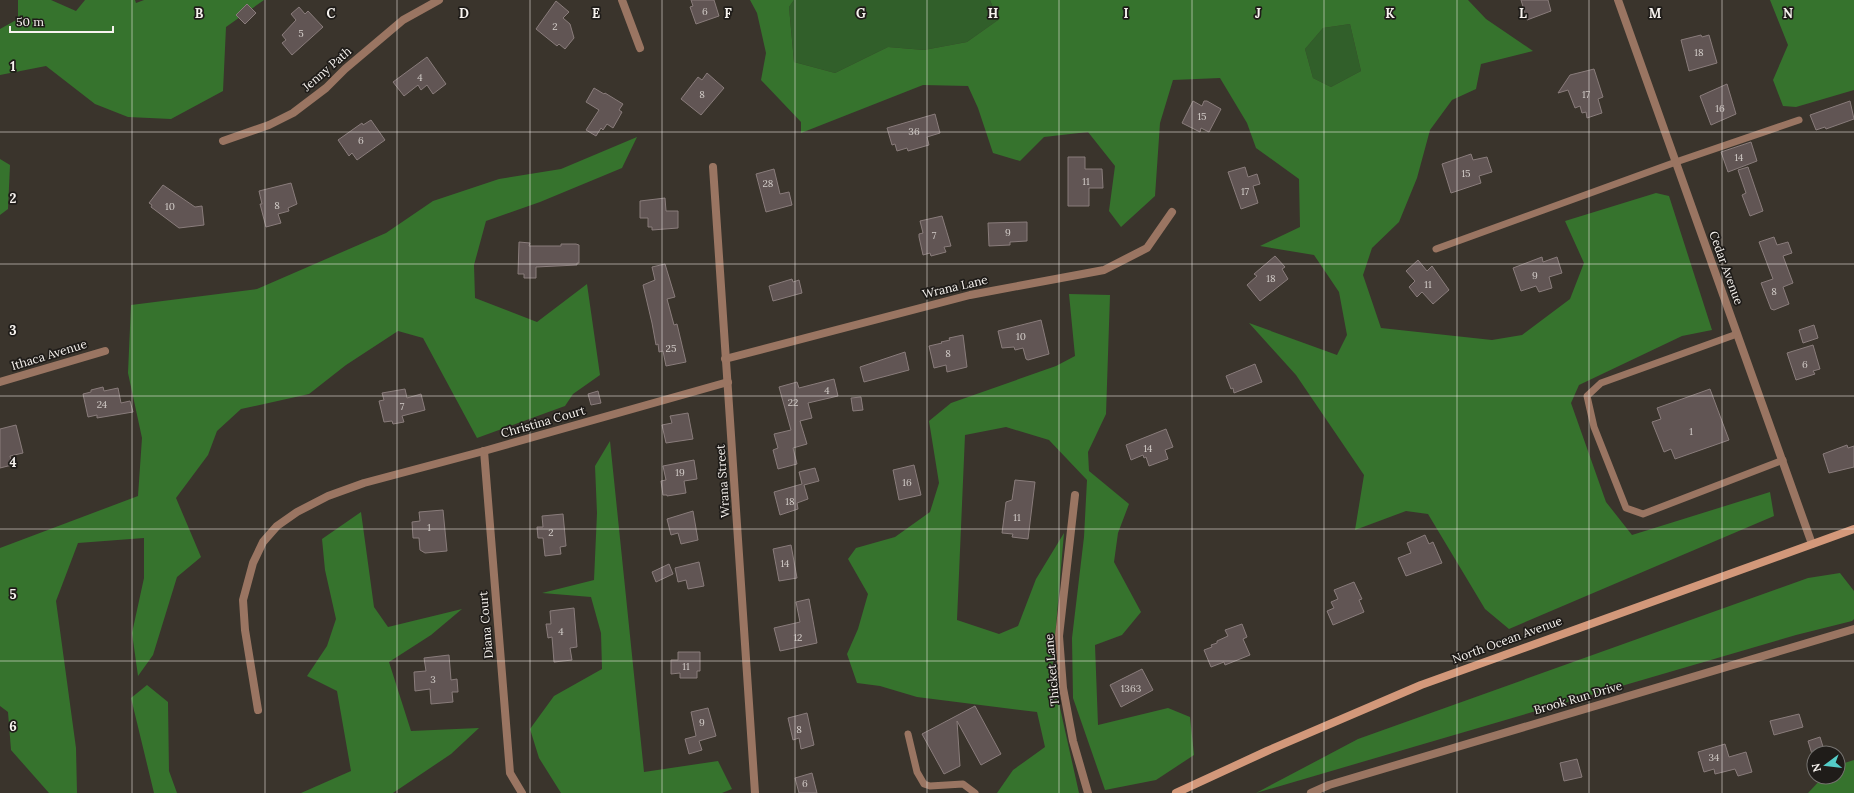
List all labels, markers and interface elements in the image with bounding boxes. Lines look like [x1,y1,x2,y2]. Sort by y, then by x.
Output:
text: B [195,5,204,22]
text: C [327,5,336,22]
text: D [459,5,469,22]
text: E [592,5,600,22]
house number: 6 [702,5,708,18]
text: F [724,5,732,22]
text: G [856,5,866,22]
text: H [988,5,998,22]
text: I [1123,5,1129,22]
text: J [1255,5,1261,22]
text: K [1385,5,1395,22]
text: L [1519,5,1527,22]
text: M [1649,5,1662,22]
text: N [1783,5,1793,22]
scale bar [10,8,113,34]
text: 50 m [16,14,44,29]
house number: 2 [552,20,558,33]
house number: 5 [298,27,304,40]
street label: Jenny Path [298,43,354,95]
house number: 18 [1694,46,1704,59]
text: 1 [10,58,16,75]
house number: 4 [417,71,423,84]
house number: 8 [699,88,705,101]
house number: 17 [1582,88,1591,101]
house number: 16 [1715,102,1725,115]
house number: 15 [1197,110,1207,123]
house number: 36 [908,125,920,138]
house number: 6 [358,134,364,147]
house number: 14 [1734,151,1744,164]
house number: 15 [1461,167,1471,180]
house number: 11 [1082,175,1090,188]
house number: 28 [763,177,774,190]
house number: 17 [1241,185,1250,198]
text: 2 [10,190,17,207]
house number: 8 [274,199,280,212]
house number: 10 [165,200,175,213]
house number: 9 [1005,226,1011,239]
house number: 7 [932,229,937,242]
street label: Cedar Avenue [1706,229,1747,307]
house number: 9 [1532,269,1538,282]
street label: Wrana Lane [921,272,990,301]
house number: 18 [1266,272,1276,285]
house number: 11 [1424,278,1432,291]
house number: 8 [1771,285,1777,298]
text: 3 [9,322,17,339]
house number: 10 [1016,330,1026,343]
street label: Ithaca Avenue [9,336,89,373]
house number: 25 [666,342,676,355]
house number: 8 [945,347,951,360]
house number: 6 [1802,358,1808,371]
house number: 4 [824,384,830,397]
house number: 22 [788,396,798,409]
house number: 24 [97,398,108,411]
house number: 7 [400,400,405,413]
street label: Christina Court [499,402,587,441]
house number: 1 [1689,425,1693,438]
house number: 14 [1143,442,1153,455]
street label: Wrana Street [712,443,733,518]
text: 4 [9,454,17,471]
house number: 19 [675,466,685,479]
house number: 16 [902,476,912,489]
house number: 18 [785,495,795,508]
house number: 11 [1013,511,1021,524]
house number: 1 [427,521,431,534]
house number: 2 [548,526,554,539]
house number: 14 [780,557,790,570]
text: 5 [9,586,17,603]
street label: Diana Court [475,590,496,659]
street label: North Ocean Avenue [1450,612,1564,666]
house number: 4 [558,625,564,638]
house number: 12 [793,631,803,644]
street label: Thicket Lane [1041,633,1062,707]
house number: 11 [682,660,690,673]
house number: 3 [430,673,436,686]
street label: Brook Run Drive [1532,678,1624,717]
house number: 1363 [1121,682,1142,695]
house number: 9 [699,716,705,729]
text: 6 [9,718,17,735]
house number: 8 [796,723,802,736]
north arrow [1806,745,1846,785]
house number: 34 [1709,751,1720,764]
text: N [1808,761,1824,774]
house number: 6 [802,777,808,790]

